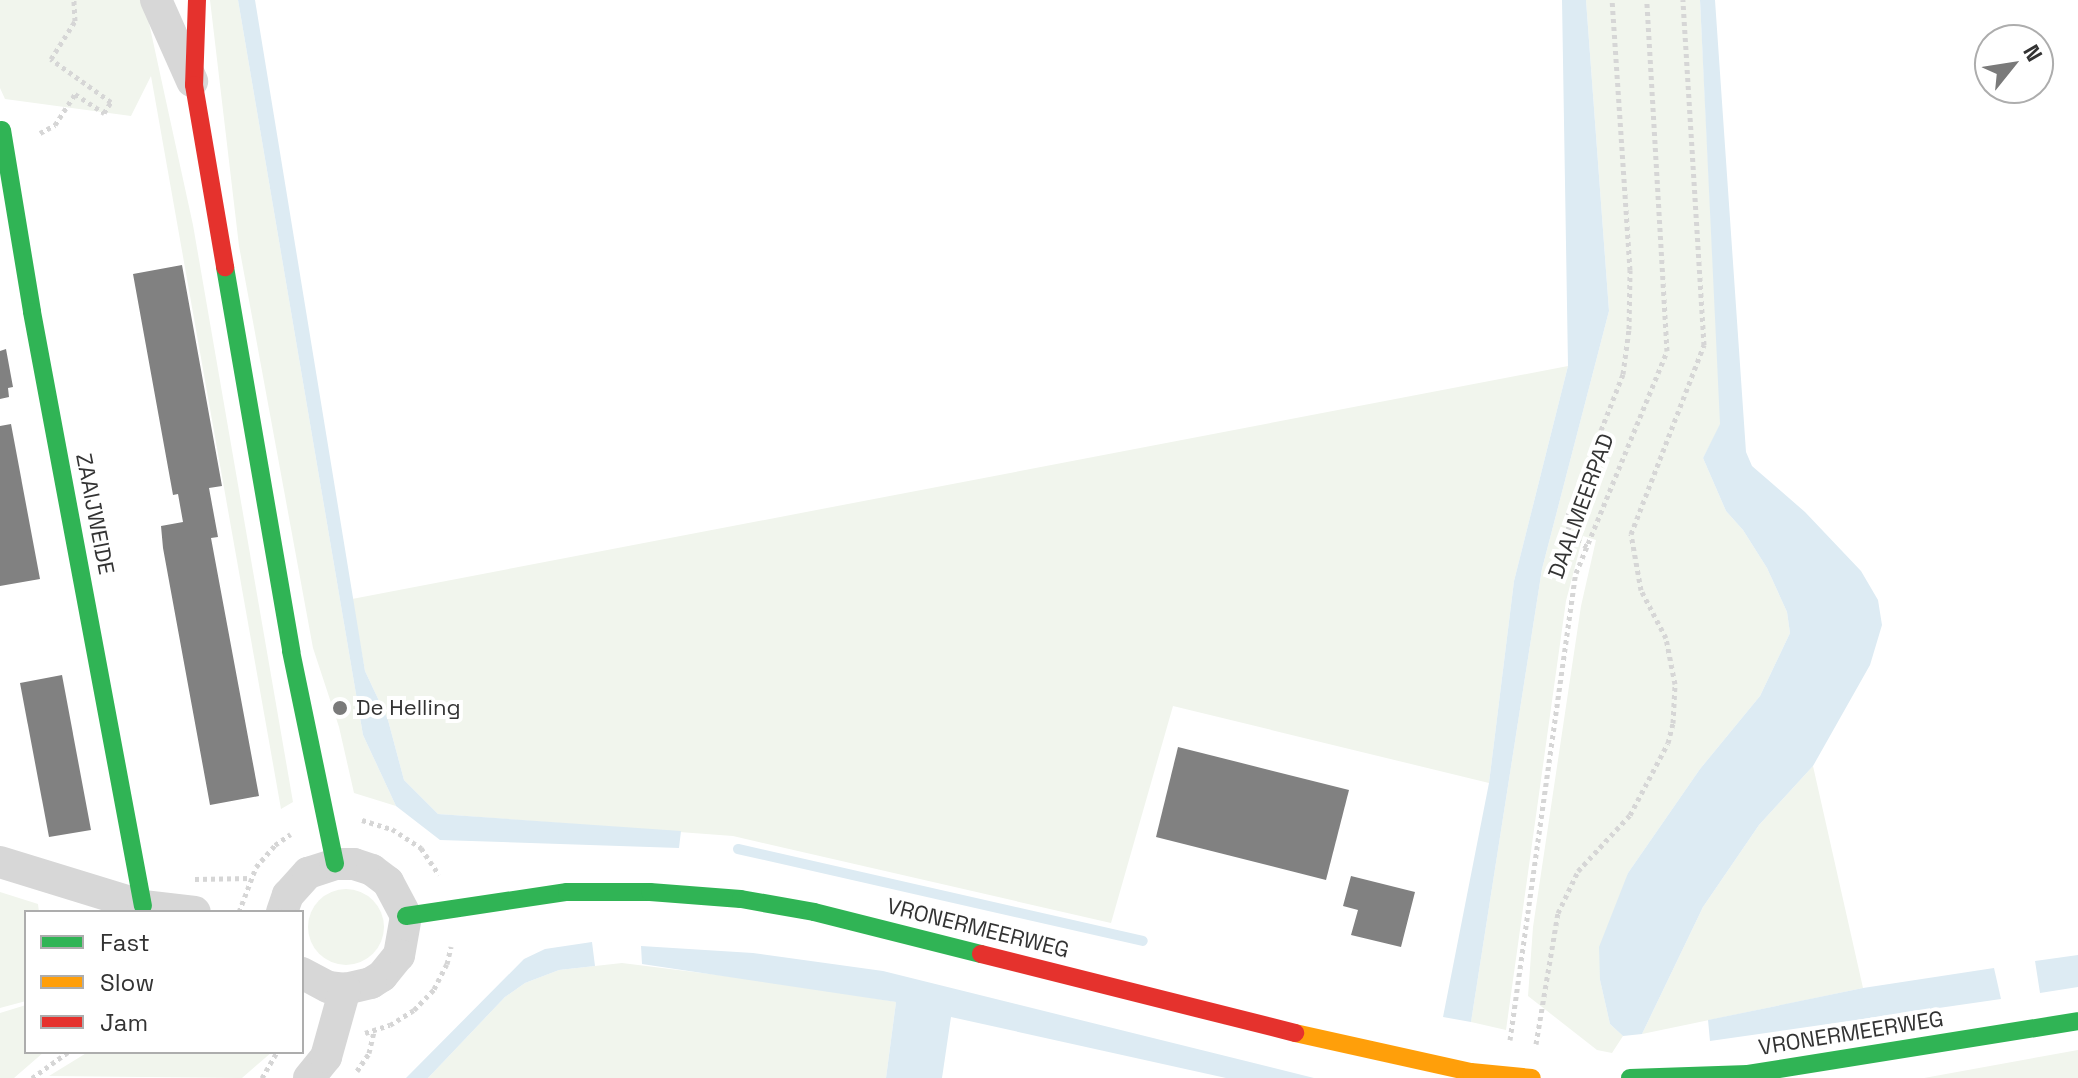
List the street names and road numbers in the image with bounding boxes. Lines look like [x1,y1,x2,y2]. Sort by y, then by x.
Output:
street label: DAALMEERPAD [1543,430,1619,582]
street label: ZAAIJWEIDE [70,451,120,577]
street label: VRONERMEERWEG [884,893,1072,963]
street label: VRONERMEERWEG [1757,1005,1945,1061]

